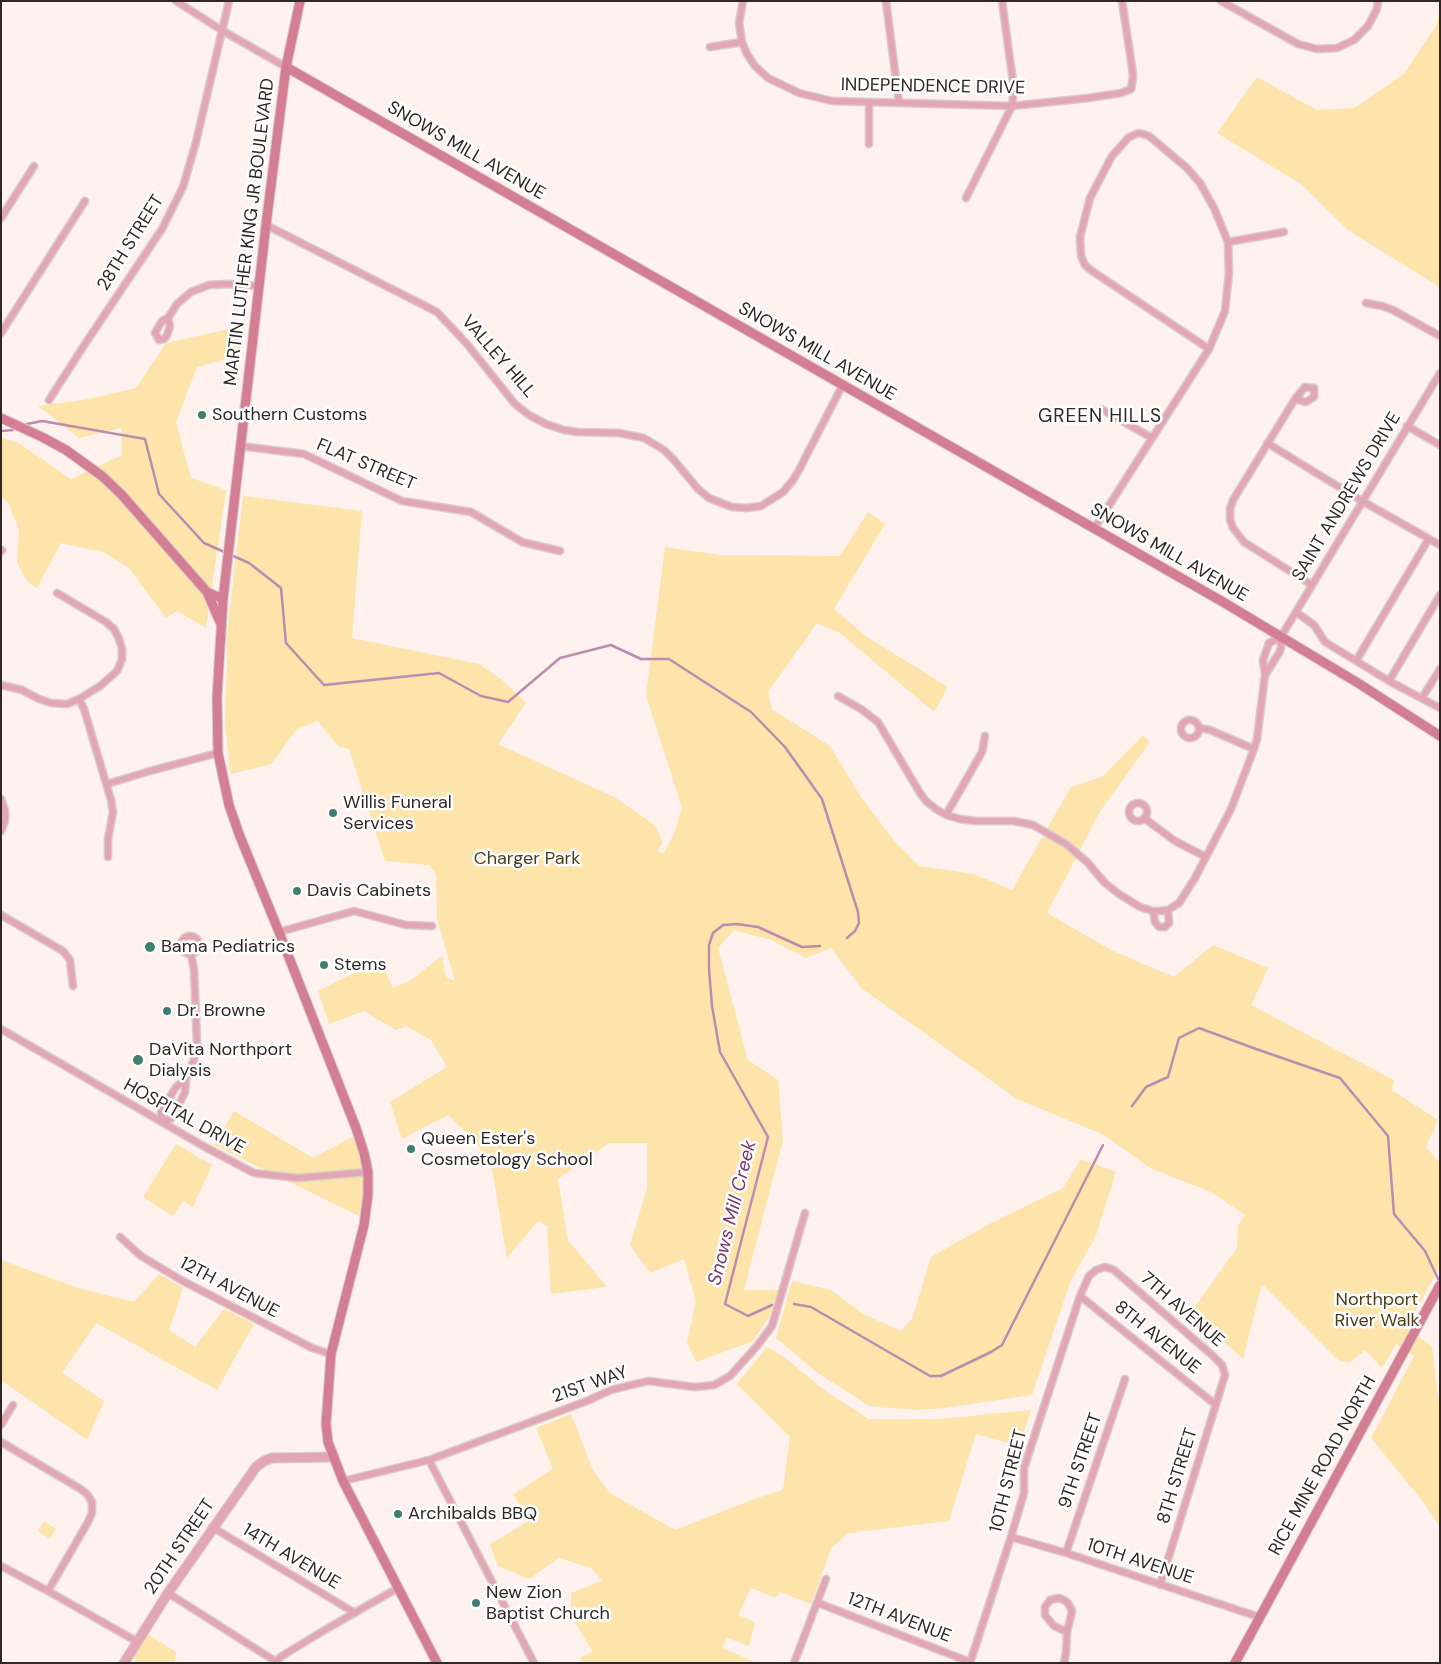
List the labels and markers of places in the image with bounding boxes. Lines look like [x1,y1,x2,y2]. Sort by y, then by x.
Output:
place label: Southern Customs [212,404,367,426]
marker: Southern Customs [196,409,208,421]
place label: Willis Funeral Services [343,792,452,834]
marker: Willis Funeral Services [327,807,339,819]
place label: Davis Cabinets [307,880,431,902]
marker: Davis Cabinets [291,885,303,897]
place label: Bama Pediatrics [161,936,295,958]
marker: Bama Pediatrics [143,940,157,954]
place label: Stems [334,954,387,976]
marker: Stems [318,959,330,971]
place label: Dr. Browne [177,1000,265,1022]
marker: Dr. Browne [161,1005,173,1017]
place label: DaVita Northport Dialysis [149,1039,292,1082]
marker: DaVita Northport Dialysis [131,1053,145,1067]
place label: Queen Ester's Cosmetology School [421,1128,593,1170]
marker: Queen Ester's Cosmetology School [405,1143,417,1155]
place label: Archibalds BBQ [408,1503,537,1525]
marker: Archibalds BBQ [392,1508,404,1520]
place label: New Zion Baptist Church [486,1582,610,1625]
marker: New Zion Baptist Church [470,1597,482,1609]

